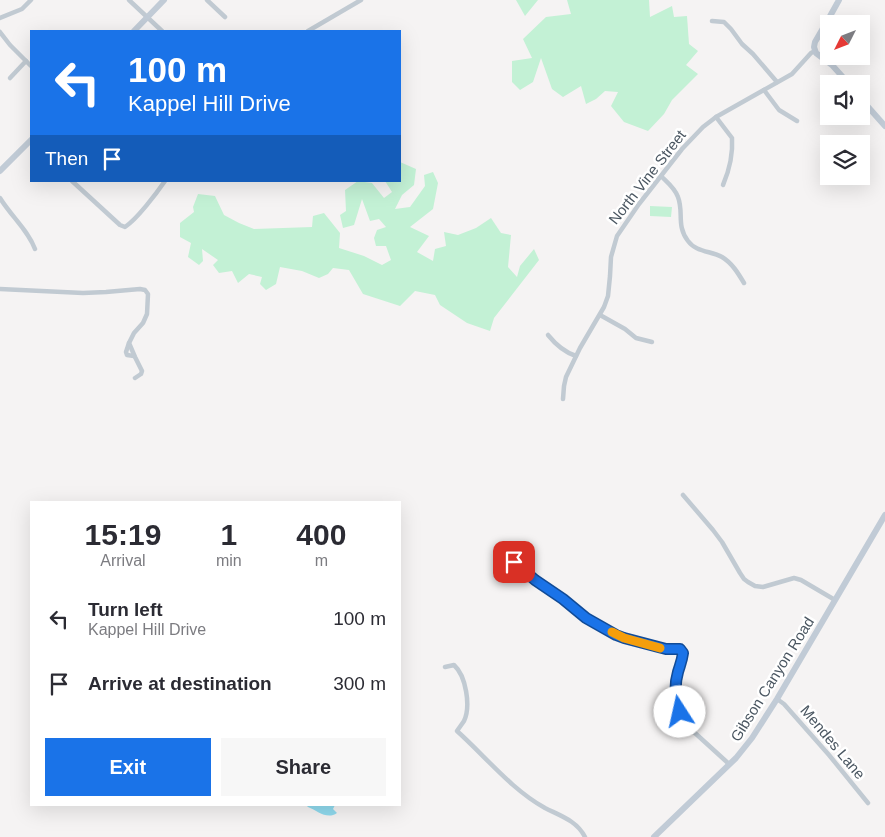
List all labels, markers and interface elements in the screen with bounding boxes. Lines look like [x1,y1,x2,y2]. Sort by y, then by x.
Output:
north arrow [820,15,870,65]
map controls [820,15,870,185]
icon: left [45,50,110,115]
text: 100 m [128,50,227,89]
button: sound [820,75,870,125]
text: Kappel Hill Drive [128,91,291,116]
street label: North Vine Street [605,126,690,227]
button: layers [820,135,870,185]
icon: arrive [98,145,126,173]
text: Then [45,148,88,169]
text: 15:19 [85,518,161,551]
text: 1 [220,518,237,551]
text: 400 [296,518,346,551]
pin [493,541,535,583]
icon: arrive [500,548,528,576]
text: Arrival [100,552,146,569]
text: min [216,552,242,569]
text: m [315,552,328,569]
text: Turn left [88,599,163,620]
icon: left [45,605,73,633]
text: 100 m [333,608,386,629]
street label: Gibson Canyon Road [727,614,817,744]
text: Kappel Hill Drive [88,621,206,638]
icon: arrive [45,670,73,698]
text: Arrive at destination [88,673,272,694]
text: 300 m [333,673,386,694]
position arrow [653,685,705,737]
street label: Mendes Lane [797,702,869,782]
button: Exit [45,738,211,796]
button: Share [221,738,386,796]

